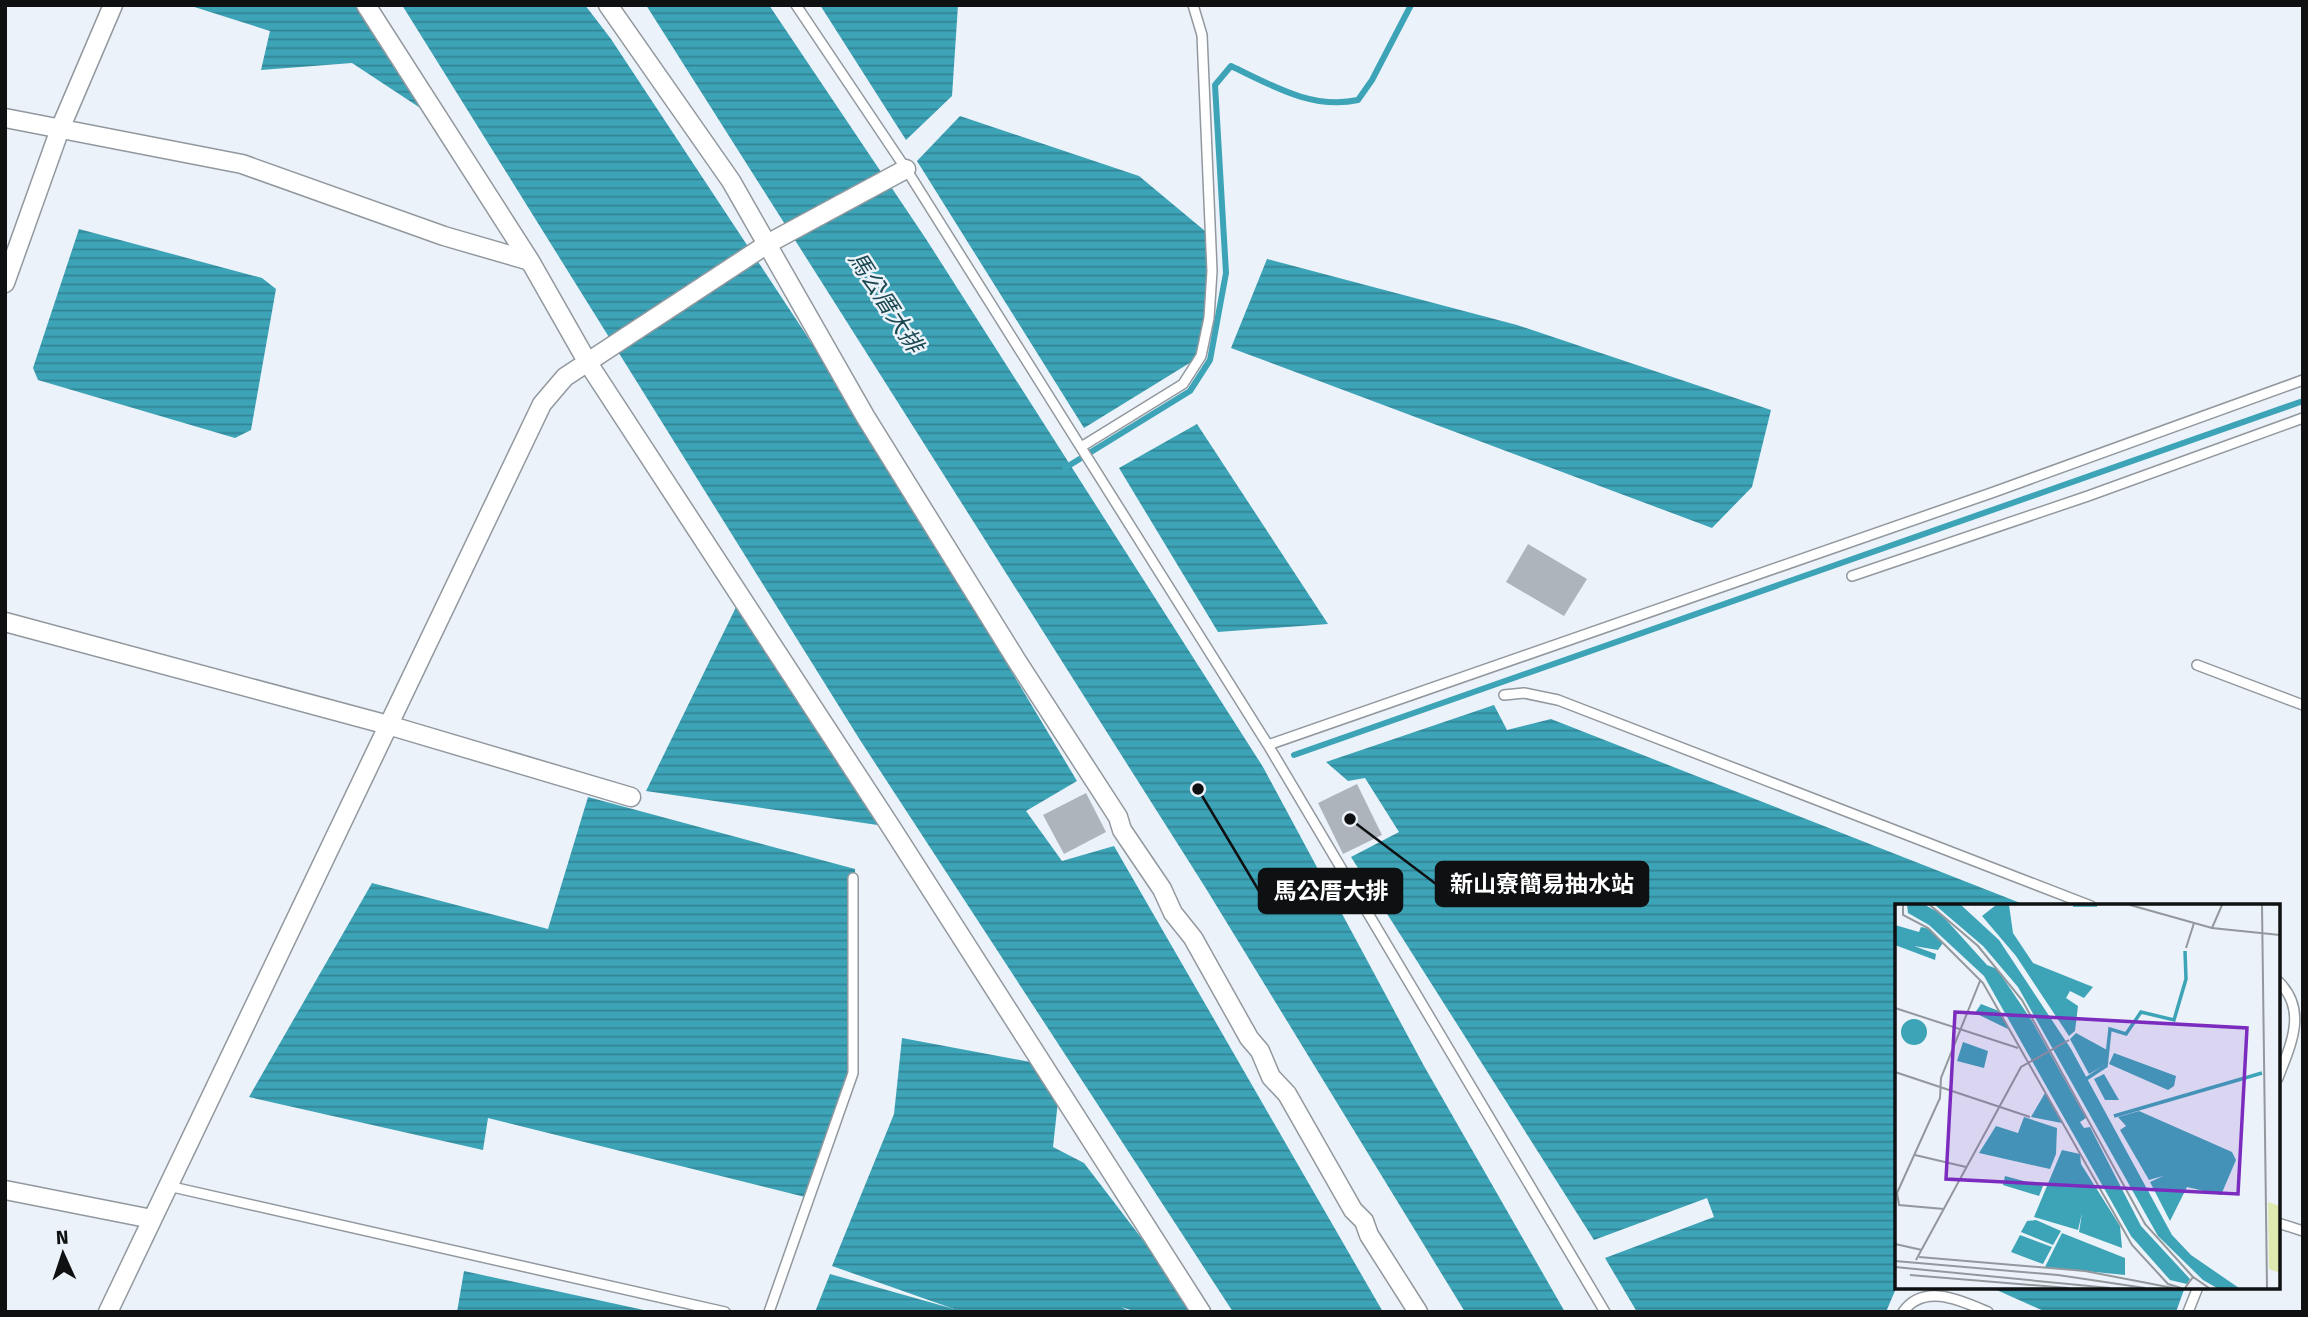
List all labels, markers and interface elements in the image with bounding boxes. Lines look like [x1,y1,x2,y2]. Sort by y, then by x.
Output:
water label: 馬公厝大排 [843,246,931,360]
callout: 新山寮簡易抽水站 [1436,862,1648,906]
callout: 馬公厝大排 [1259,869,1402,913]
text: 新山寮簡易抽水站 [1450,870,1634,898]
text: 馬公厝大排 [1274,877,1389,905]
inset map [1895,904,2280,1289]
north arrow [28,1219,98,1289]
text: N [55,1226,69,1249]

